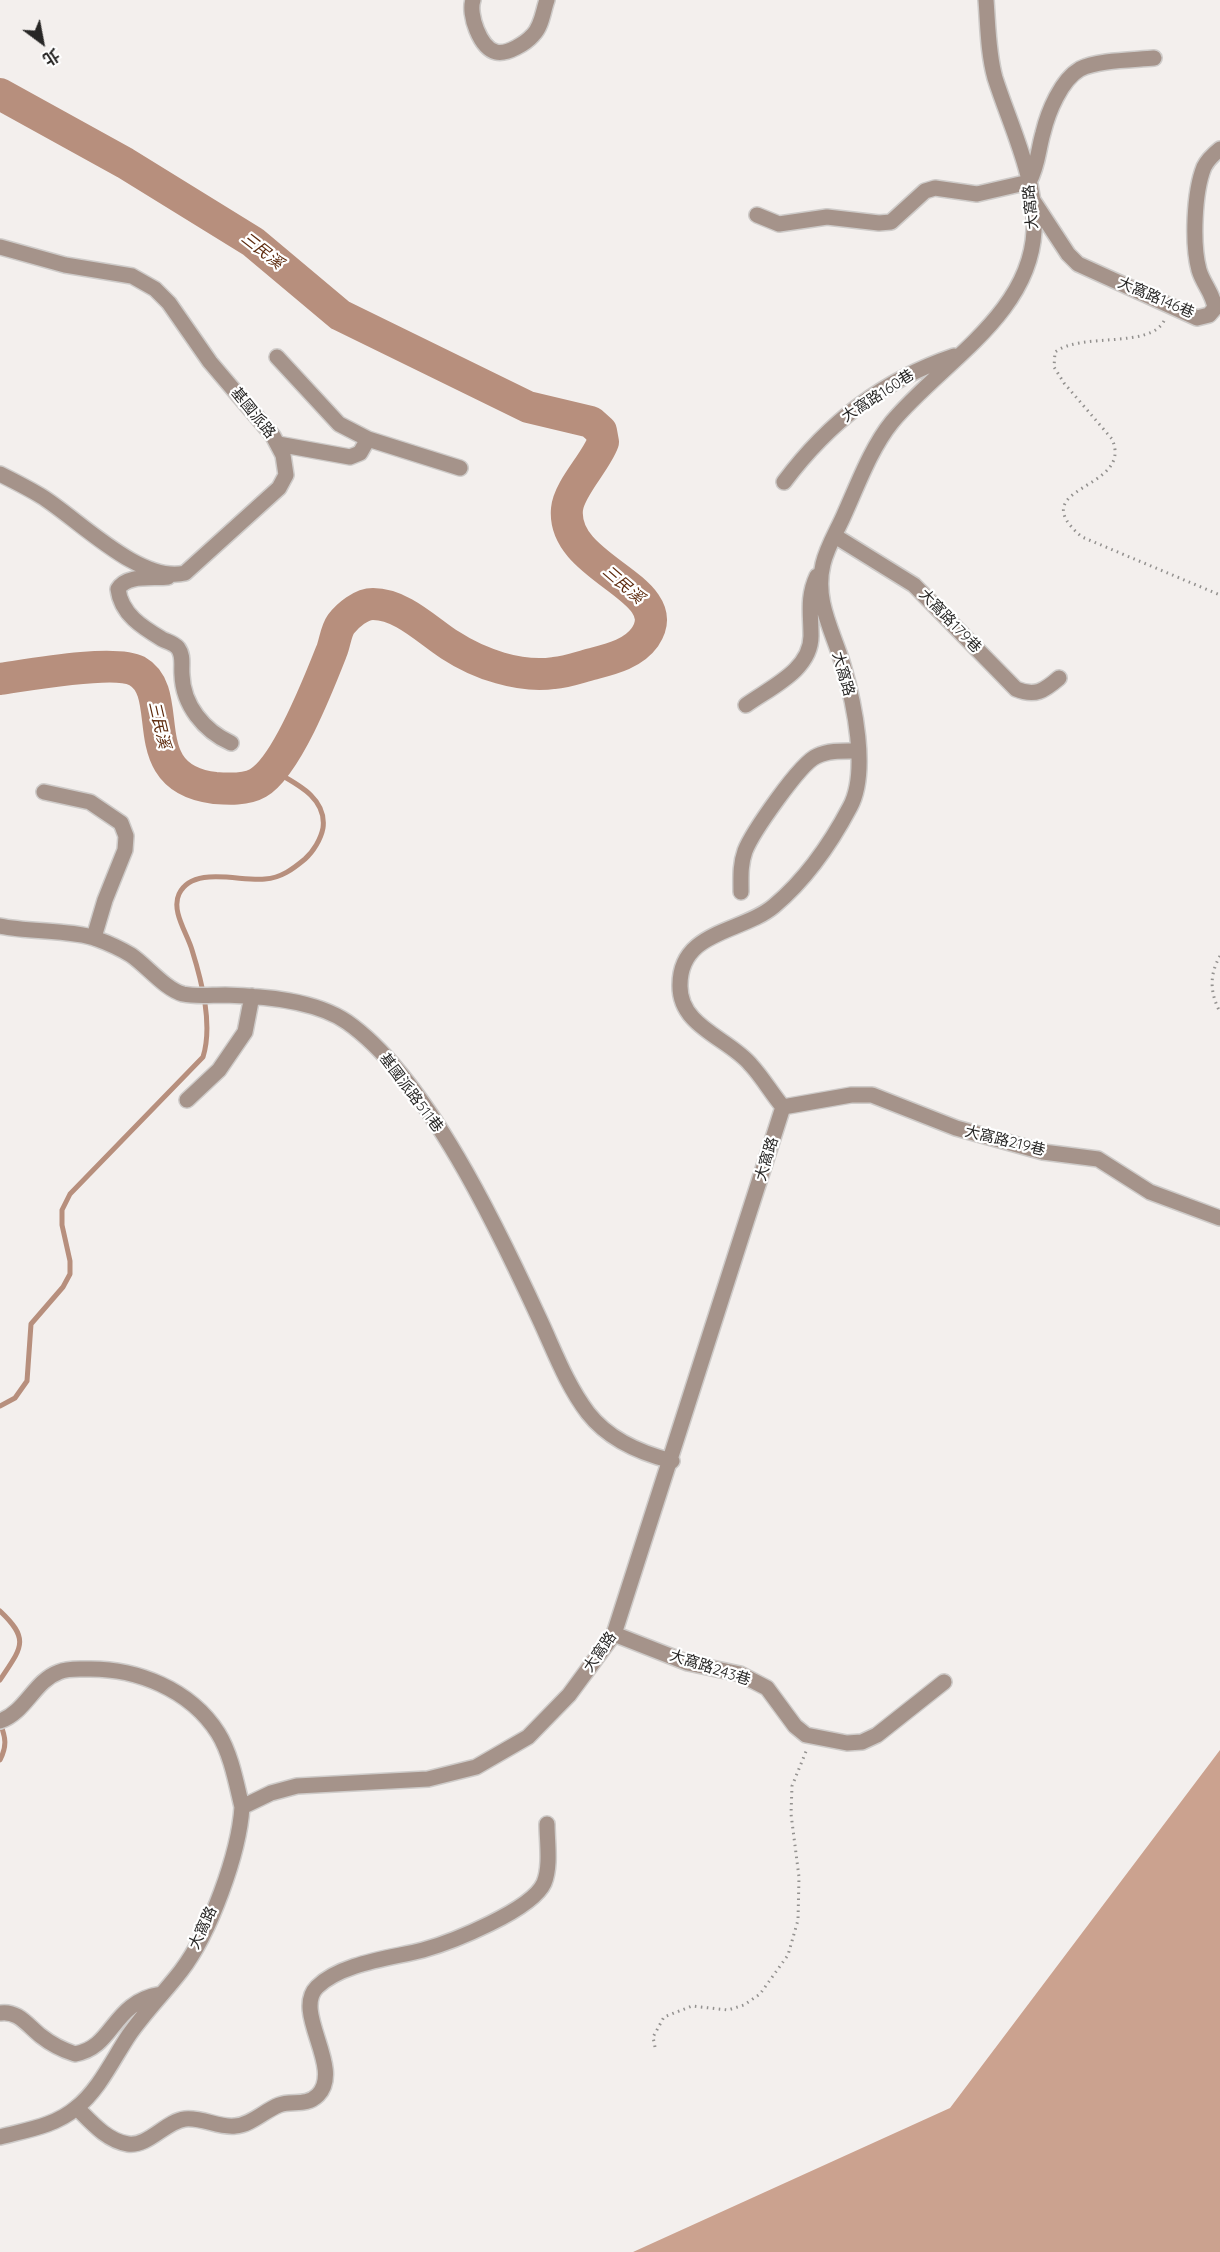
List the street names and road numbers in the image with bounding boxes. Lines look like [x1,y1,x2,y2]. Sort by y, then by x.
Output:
street label: 大窩路 [1020,184,1042,230]
street label: 大窩路146巷 [1115,274,1197,322]
street label: 大窩路160巷 [838,366,918,426]
street label: 基國派路 [227,384,279,442]
street label: 大窩路179巷 [915,585,985,657]
street label: 大窩路 [828,650,858,698]
street label: 基國派路511巷 [375,1050,447,1136]
street label: 大窩路219巷 [963,1122,1047,1160]
street label: 大窩路 [752,1135,782,1183]
street label: 大窩路 [580,1628,620,1676]
street label: 大窩路243巷 [667,1646,753,1690]
street label: 大窩路 [185,1904,221,1952]

